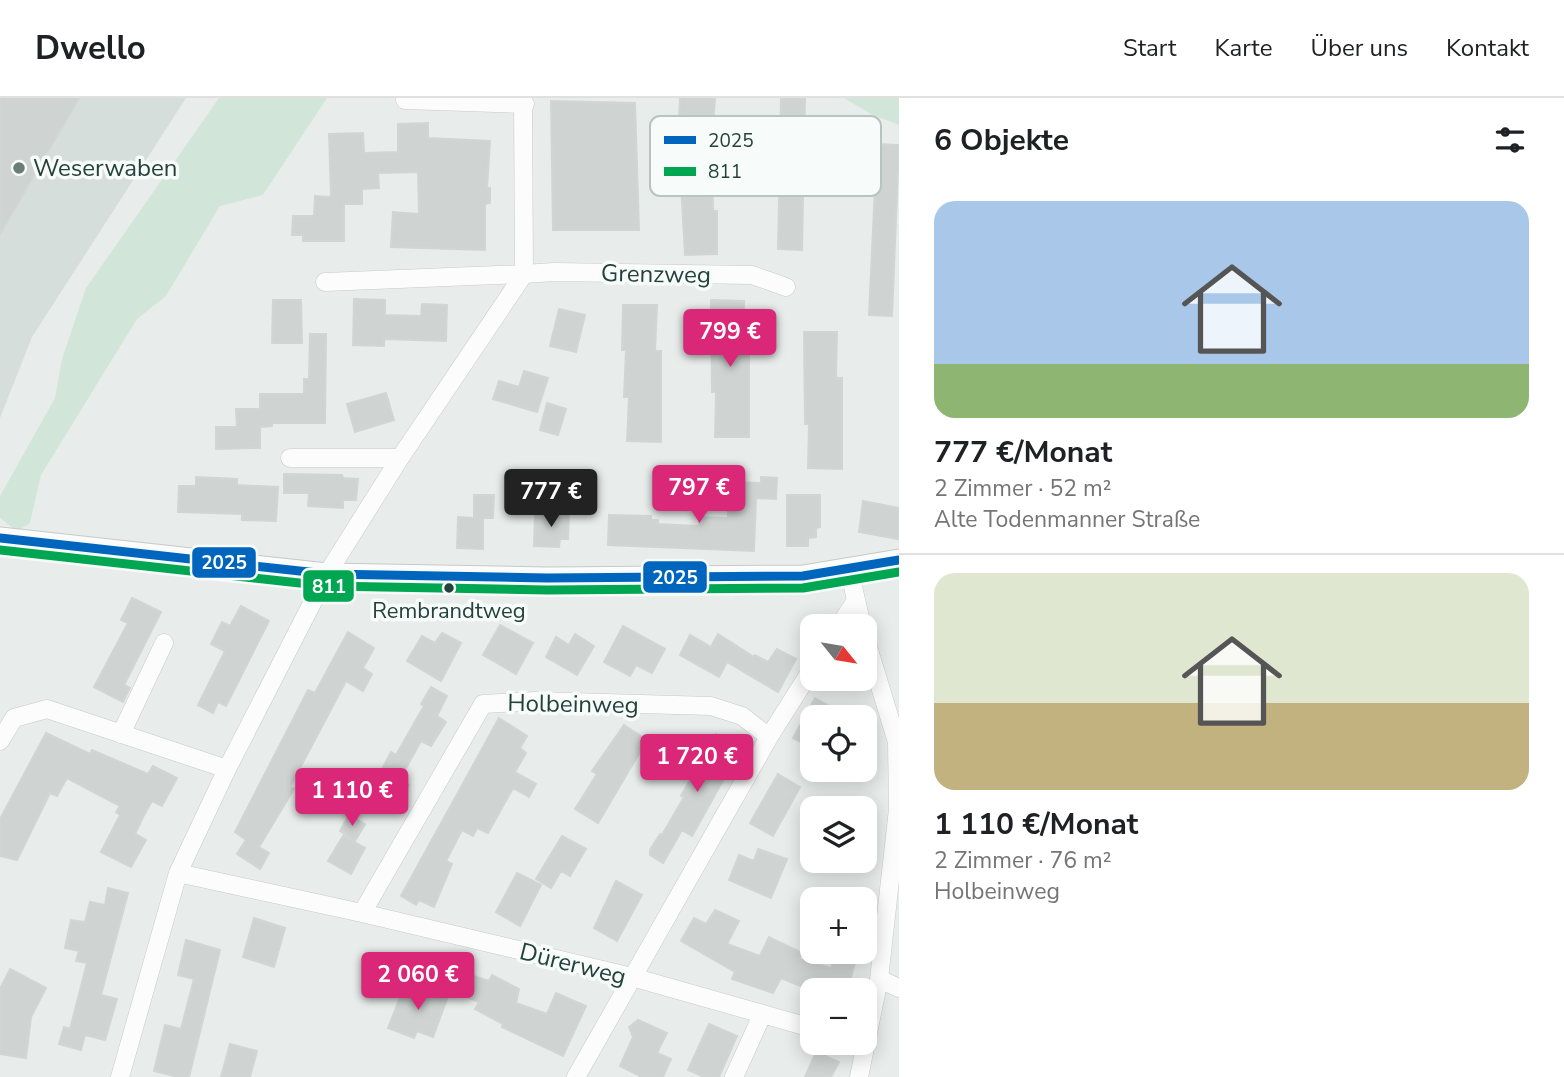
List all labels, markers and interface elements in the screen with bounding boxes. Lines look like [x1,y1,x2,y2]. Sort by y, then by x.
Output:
text: Dwello [35,26,146,71]
text: Start [1123,32,1176,64]
text: Karte [1214,32,1272,64]
text: Über uns [1310,32,1408,64]
text: Kontakt [1446,32,1529,64]
legend [650,116,881,196]
text: 6 Objekte [934,120,1069,161]
icon: filters [1491,121,1529,159]
text: 2025 [708,128,754,154]
place label: Weserwaben [33,152,177,184]
text: 811 [708,159,742,185]
marker: Weserwaben [11,160,27,176]
icon: home [1169,246,1295,372]
street label: Grenzweg [601,257,711,291]
pin: 799 € [681,310,779,369]
text: 799 € [699,316,761,347]
text: 777 €/Monat [934,432,1112,473]
pin: 797 € [650,466,748,525]
pin: 777 € [502,470,600,529]
text: 797 € [668,472,730,503]
text: 2 Zimmer · 52 m² [934,473,1111,504]
text: 777 € [520,476,582,507]
text: Alte Todenmanner Straße [934,504,1200,535]
line badge: 2025 [191,546,257,579]
text: 2025 [201,550,247,576]
line badge: 2025 [642,560,708,594]
text: 2025 [652,565,698,591]
line badge: 811 [302,569,355,603]
text: 811 [312,574,346,600]
marker: Rembrandtweg [442,581,456,595]
place label: Rembrandtweg [372,596,526,626]
north arrow [800,614,877,691]
map controls [800,614,877,1055]
icon: home [1169,618,1295,744]
street label: Holbeinweg [507,687,639,721]
button: locate [800,705,877,782]
pin: 1 720 € [632,734,762,794]
text: 1 720 € [656,741,738,772]
pin: 1 110 € [287,768,417,828]
text: 1 110 € [311,775,393,806]
button: layers [800,796,877,873]
text: 1 110 €/Monat [934,804,1138,845]
text: 2 Zimmer · 76 m² [934,845,1111,876]
text: Holbeinweg [934,876,1060,907]
button: + [800,887,877,964]
street label: Dürerweg [516,935,630,993]
pin: 2 060 € [353,953,483,1012]
text: 2 060 € [377,959,459,990]
button: − [800,978,877,1055]

